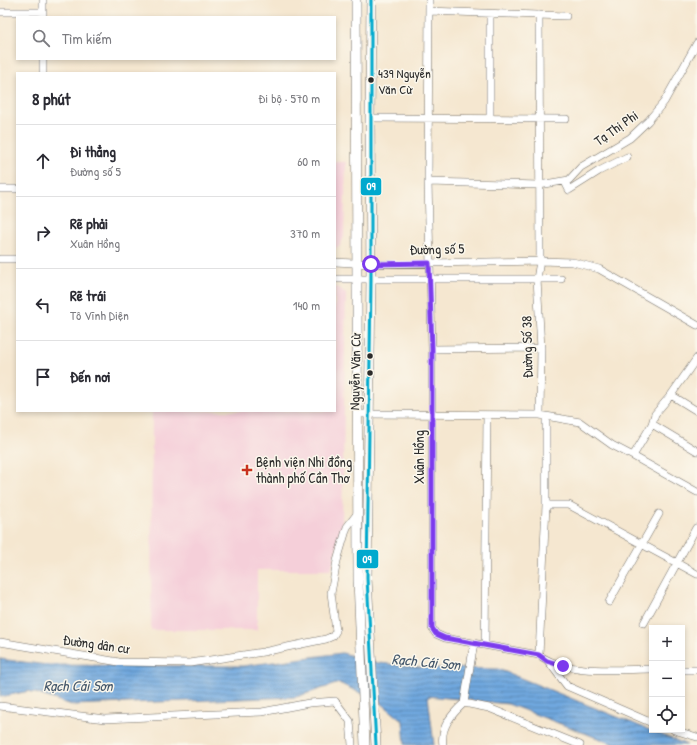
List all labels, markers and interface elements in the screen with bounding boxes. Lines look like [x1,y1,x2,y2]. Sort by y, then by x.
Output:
search box [16,16,336,60]
icon: search [30,27,52,49]
text: Tìm kiếm [62,28,112,49]
place label: 439 Nguyễn Văn Cừ [378,64,431,98]
marker: 439 Nguyễn Văn Cừ [366,75,376,85]
text: 8 phút [32,87,70,110]
text: Đi bộ · 570 m [258,89,320,107]
street label: Tạ Thị Phi [590,106,642,150]
text: Đi thẳng [70,141,116,162]
icon: ahead [32,150,54,172]
text: 60 m [297,152,320,170]
text: Đường số 5 [70,162,121,180]
line badge: 09 [360,177,382,196]
text: 09 [367,179,375,193]
text: Rẽ phải [70,213,108,234]
icon: right [32,222,54,244]
text: 370 m [290,224,320,242]
text: Xuân Hồng [70,234,120,252]
street label: Đường số 5 [409,239,465,259]
route start [362,255,380,273]
text: Rẽ trái [70,285,106,306]
icon: left [32,294,54,316]
text: 140 m [293,296,320,314]
text: Tô Vĩnh Diện [70,306,129,324]
street label: Đường Số 38 [516,316,538,378]
street label: Nguyễn Văn Cừ [344,332,366,410]
unlabelled marker [365,351,375,361]
icon: arrive [32,366,54,388]
text: Đến nơi [70,366,111,387]
unlabelled marker [365,368,375,378]
street label: Xuân Hồng [409,430,429,484]
place label: Bệnh viện Nhi đồng thành phố Cần Thơ [256,452,352,488]
marker: Bệnh viện Nhi đồng thành phố Cần Thơ [241,464,253,476]
line badge: 09 [356,549,379,569]
text: 09 [363,552,371,566]
map controls [649,625,685,733]
button: + [649,625,685,661]
street label: Đường dân cư [62,629,132,659]
water label: Rạch Cái Sơn [391,648,462,675]
route end [554,657,572,675]
button: − [649,661,685,697]
water label: Rạch Cái Sơn [44,675,114,696]
button: locate [649,697,685,733]

